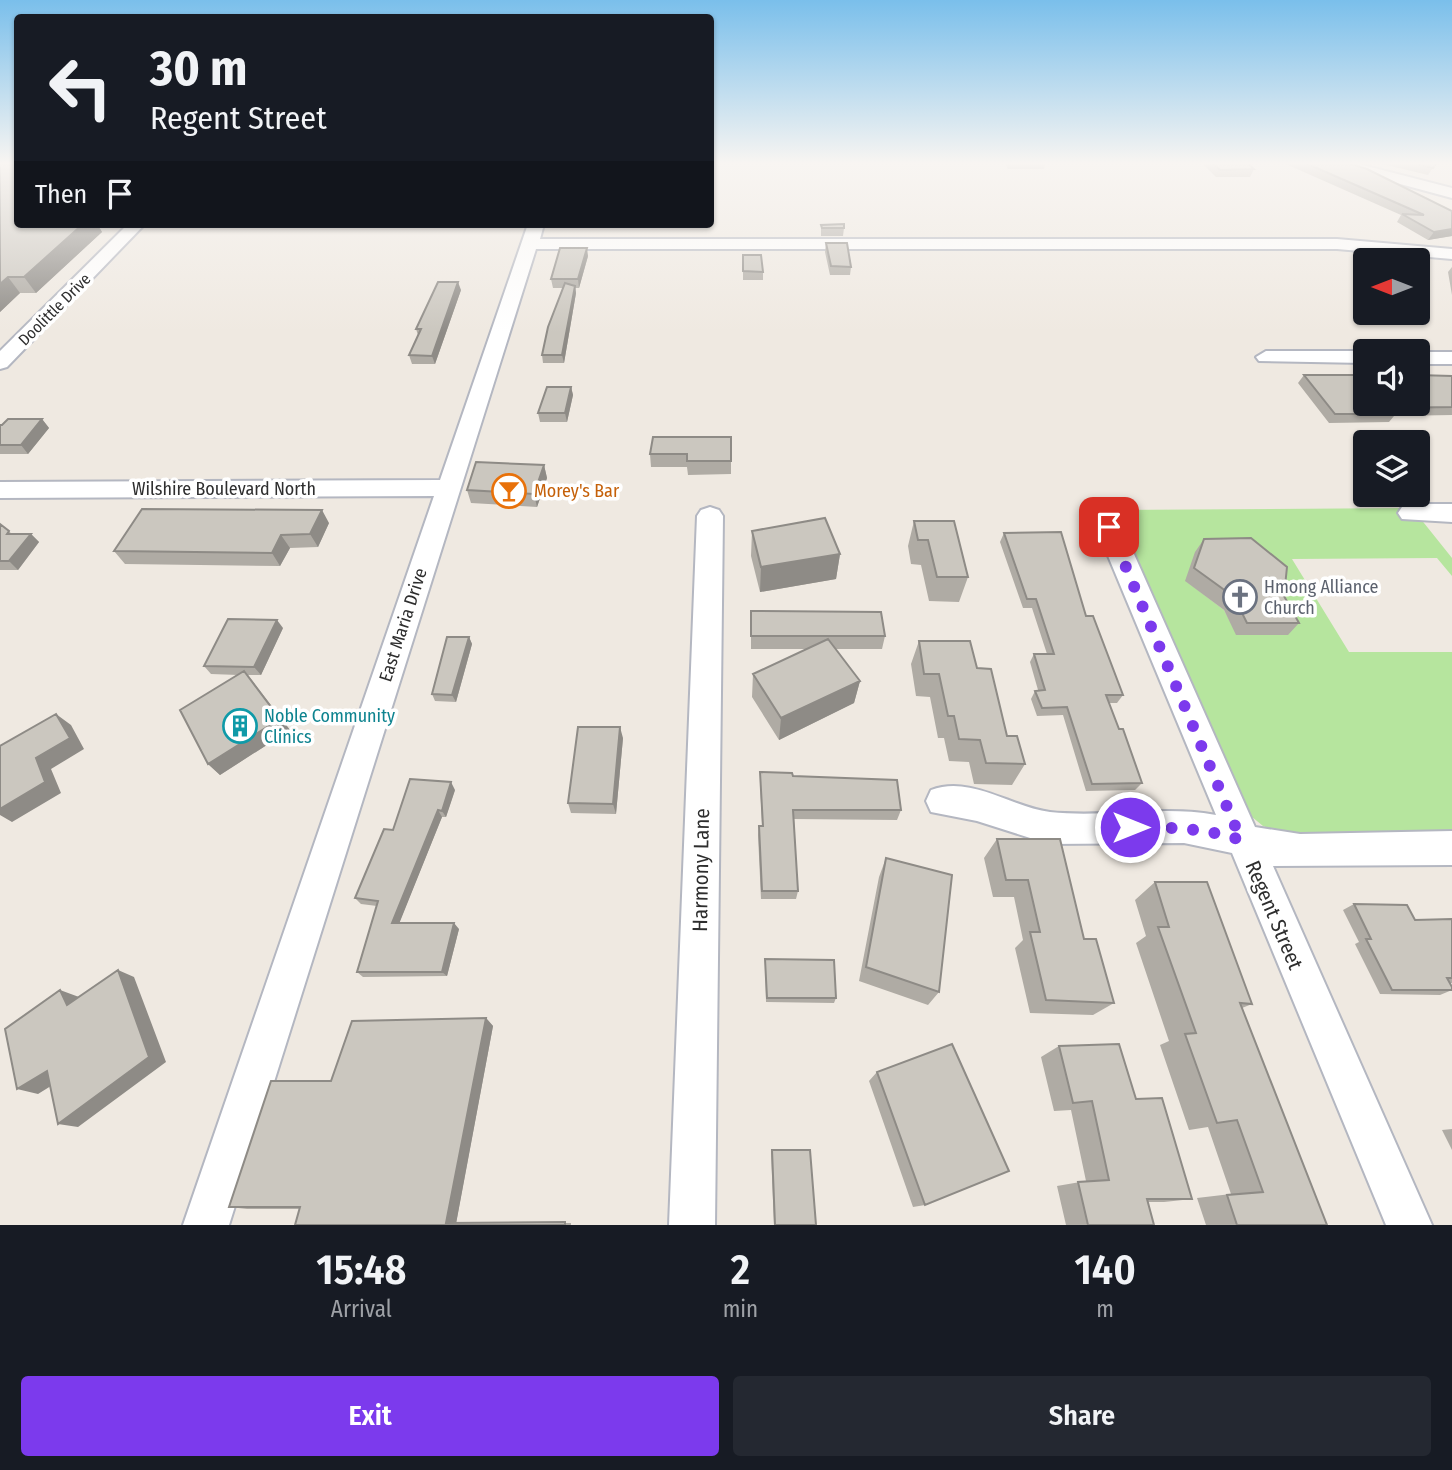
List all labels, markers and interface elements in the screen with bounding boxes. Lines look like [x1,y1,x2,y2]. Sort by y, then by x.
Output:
text: 30 m [150,39,248,98]
icon: left [35,42,126,133]
text: Regent Street [150,99,327,137]
icon: arrive [101,175,139,213]
text: Then [35,179,87,210]
north arrow [1353,248,1430,326]
map controls [1353,248,1430,507]
street label: Doolittle Drive [14,269,95,349]
button: sound [1353,339,1430,416]
button: layers [1353,430,1430,507]
bar icon: Morey's Bar [490,472,528,510]
street label: Wilshire Boulevard North [132,478,316,500]
place label: Morey's Bar [534,480,620,502]
pin [1079,497,1139,557]
icon: arrive [1090,508,1128,546]
street label: East Maria Drive [374,565,432,685]
place label: Hmong Alliance Church [1264,576,1379,619]
church icon: Hmong Alliance Church [1221,578,1259,616]
place label: Noble Community Clinics [264,705,395,748]
building icon: Noble Community Clinics [221,707,259,745]
position arrow [1093,790,1167,864]
street label: Harmony Lane [687,808,715,932]
street label: Regent Street [1239,857,1309,974]
text: 15:48 [316,1245,406,1295]
text: 2 [731,1245,750,1295]
text: 140 [1074,1245,1136,1295]
text: Arrival [331,1295,392,1323]
text: min [723,1295,758,1323]
text: m [1096,1295,1114,1323]
button: Exit [21,1376,719,1456]
button: Share [733,1376,1431,1456]

